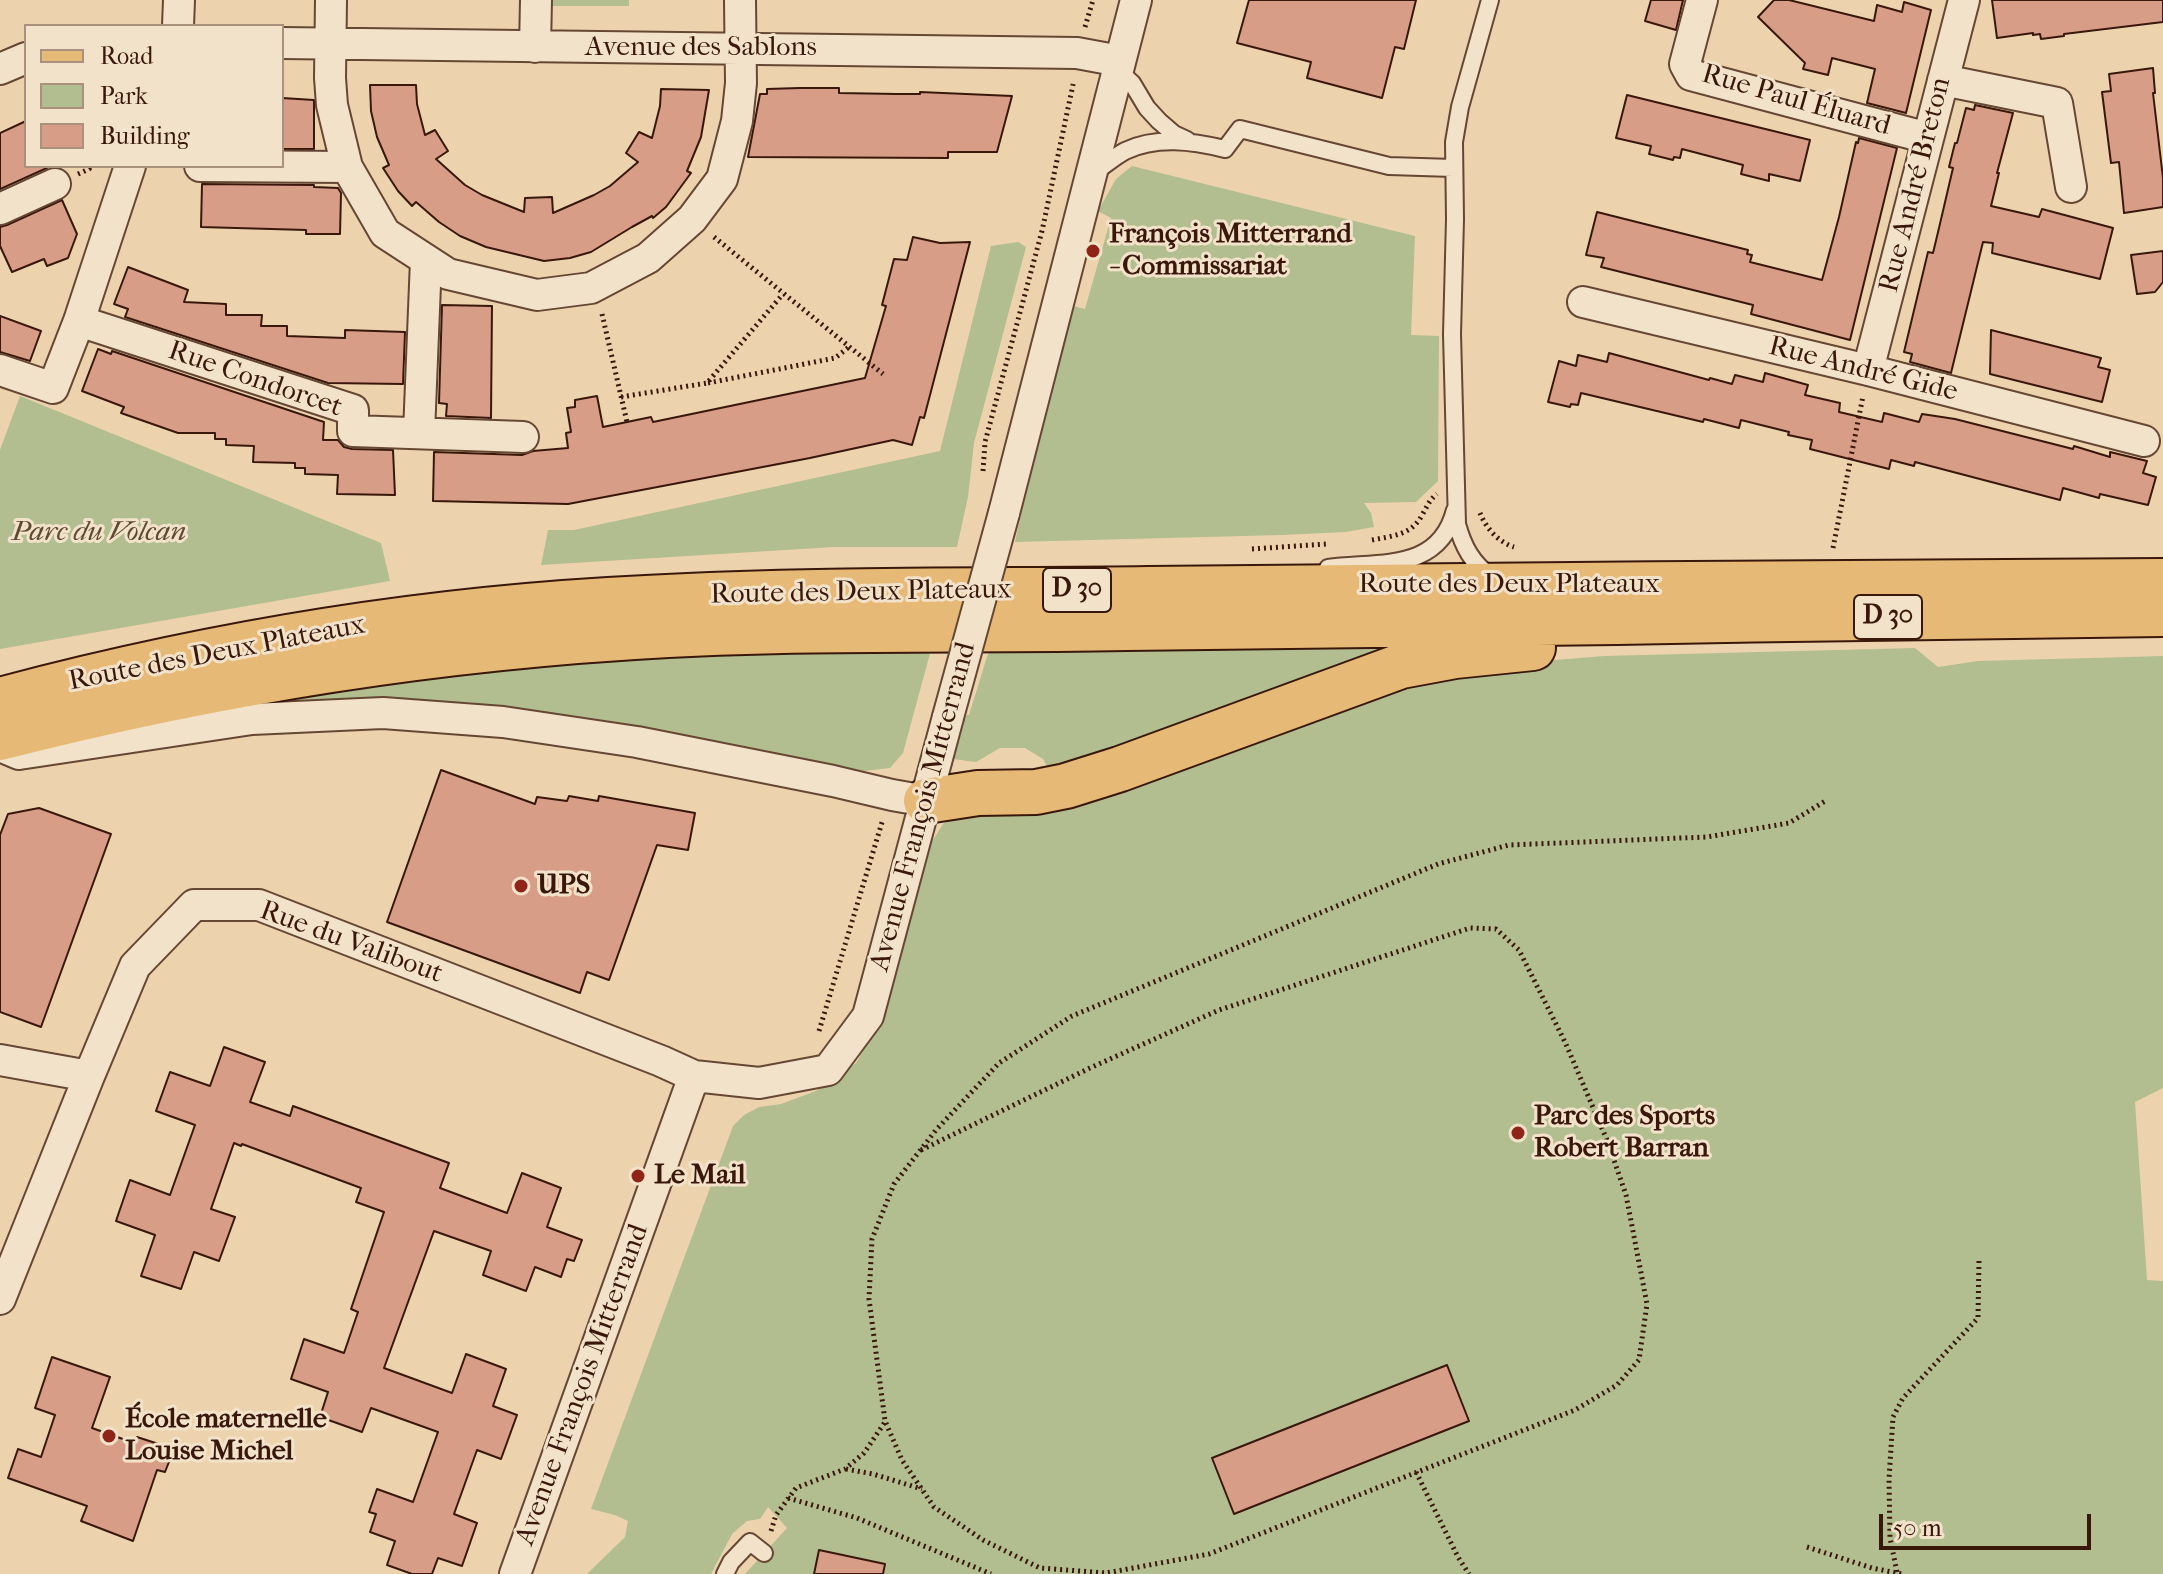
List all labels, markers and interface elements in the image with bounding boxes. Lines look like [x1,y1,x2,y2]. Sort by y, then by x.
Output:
legend [24,24,284,168]
street label: Avenue des Sablons [585,31,817,65]
text: Road [100,42,153,70]
street label: Rue Paul Éluard [1698,58,1894,144]
street label: Rue André Breton [1873,74,1959,296]
text: Park [100,82,148,110]
text: Building [100,122,190,150]
place label: François Mitterrand - Commissariat [1109,218,1352,284]
marker: François Mitterrand - Commissariat [1084,242,1102,260]
street label: Rue André Gide [1765,330,1961,410]
street label: Rue Condorcet [164,335,346,425]
park label: Parc du Volcan [12,516,186,550]
road number: D 30 [1043,568,1111,612]
street label: Route des Deux Plateaux [1358,568,1660,602]
street label: Route des Deux Plateaux [710,574,1012,612]
road number: D 30 [1854,595,1922,639]
street label: Route des Deux Plateaux [66,609,368,699]
street label: Avenue François Mitterrand [864,639,984,975]
place label: UPS [537,869,590,903]
marker: UPS [512,877,530,895]
street label: Rue du Valibout [255,894,447,992]
place label: Parc des Sports Robert Barran [1534,1100,1715,1166]
marker: Parc des Sports Robert Barran [1509,1124,1527,1142]
place label: Le Mail [654,1159,745,1193]
marker: Le Mail [629,1167,647,1185]
street label: Avenue François Mitterrand [509,1220,657,1550]
place label: École maternelle Louise Michel [125,1403,327,1469]
marker: École maternelle Louise Michel [100,1427,118,1445]
scale bar [1883,1498,2095,1548]
text: 50 m [1893,1514,1942,1542]

